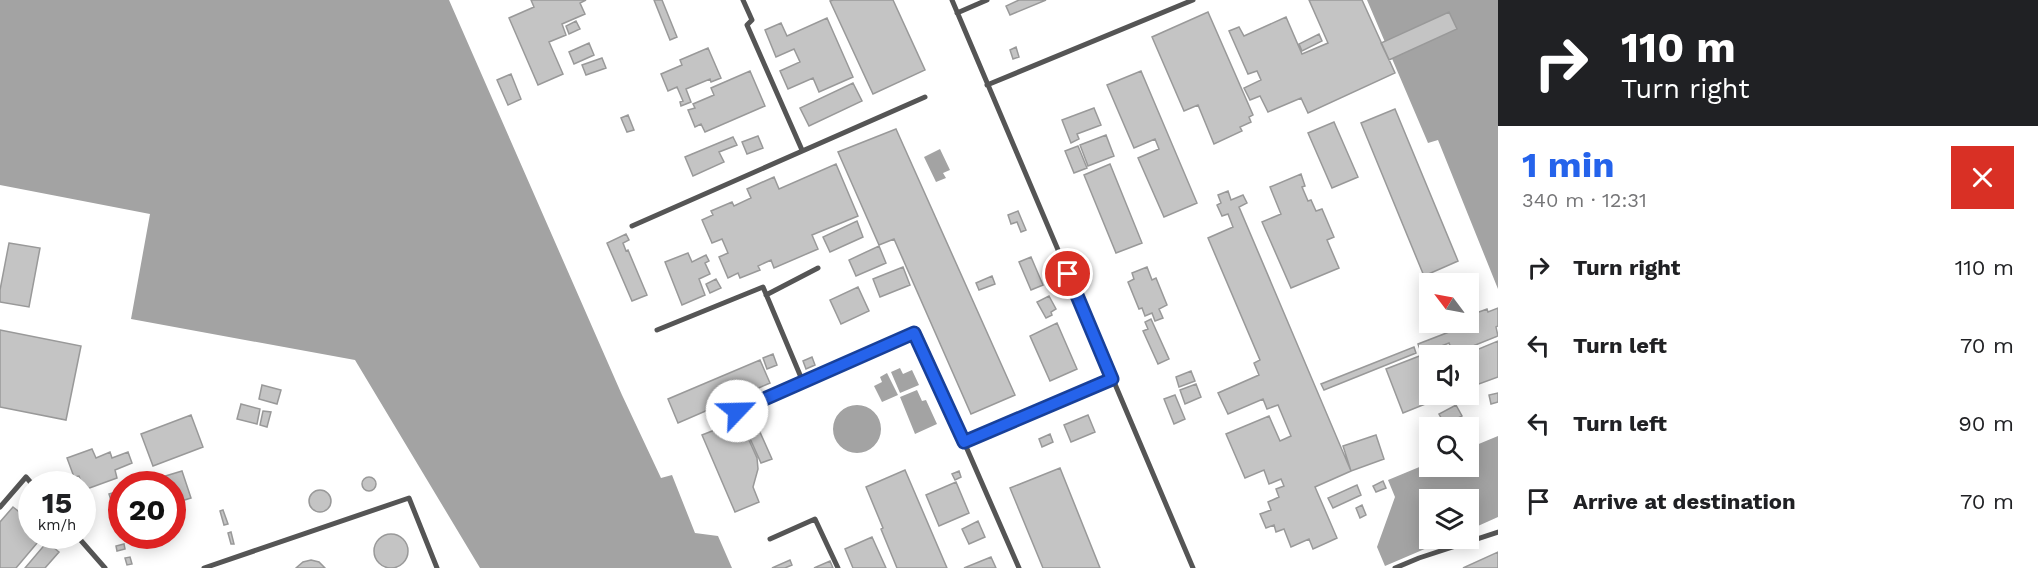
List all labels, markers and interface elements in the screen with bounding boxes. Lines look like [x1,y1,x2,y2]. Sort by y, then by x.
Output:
text: 110 m [1621,23,1736,72]
icon: right [1522,24,1600,102]
text: Turn right [1621,73,1750,105]
text: 1 min [1522,144,1614,186]
button: close [1951,146,2014,209]
text: 340 m · 12:31 [1522,188,1647,212]
pin [1042,248,1093,299]
icon: right [1522,251,1555,284]
text: Turn right [1573,255,1680,280]
text: 110 m [1955,255,2014,280]
icon: arrive [1051,257,1084,290]
north arrow [1419,273,1479,333]
map controls [1419,273,1479,549]
icon: left [1522,329,1555,362]
text: Turn left [1573,333,1667,358]
text: 70 m [1960,333,2014,358]
button: sound [1419,345,1479,405]
position arrow [705,379,769,443]
icon: left [1522,407,1555,440]
text: Turn left [1573,411,1667,436]
text: 90 m [1958,411,2014,436]
button: search [1419,417,1479,477]
speed limit sign: 20 [108,471,186,549]
text: 15 [42,485,72,520]
icon: arrive [1522,485,1555,518]
button: layers [1419,489,1479,549]
text: Arrive at destination [1573,489,1796,514]
text: 70 m [1960,489,2014,514]
text: km/h [38,516,76,534]

